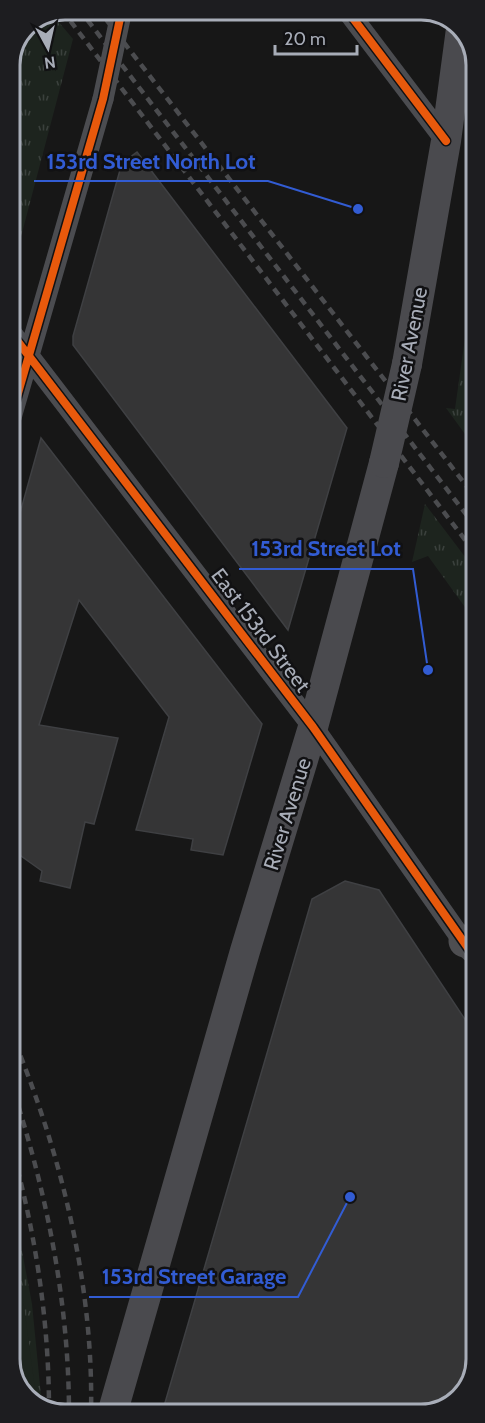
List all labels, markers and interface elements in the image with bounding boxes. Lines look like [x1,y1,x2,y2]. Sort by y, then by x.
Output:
north arrow [18,18,78,78]
scale bar [275,18,358,56]
text: 20 m [284,28,326,50]
text: N [43,52,57,73]
callout: 153rd Street North Lot [34,141,268,181]
text: 153rd Street North Lot [46,148,256,175]
street label: River Avenue [386,285,432,403]
callout: 153rd Street Lot [239,529,413,569]
text: 153rd Street Lot [251,535,401,562]
street label: East 153rd Street [206,563,316,697]
street label: River Avenue [258,755,316,873]
callout: 153rd Street Garage [89,1257,298,1297]
text: 153rd Street Garage [102,1263,286,1290]

